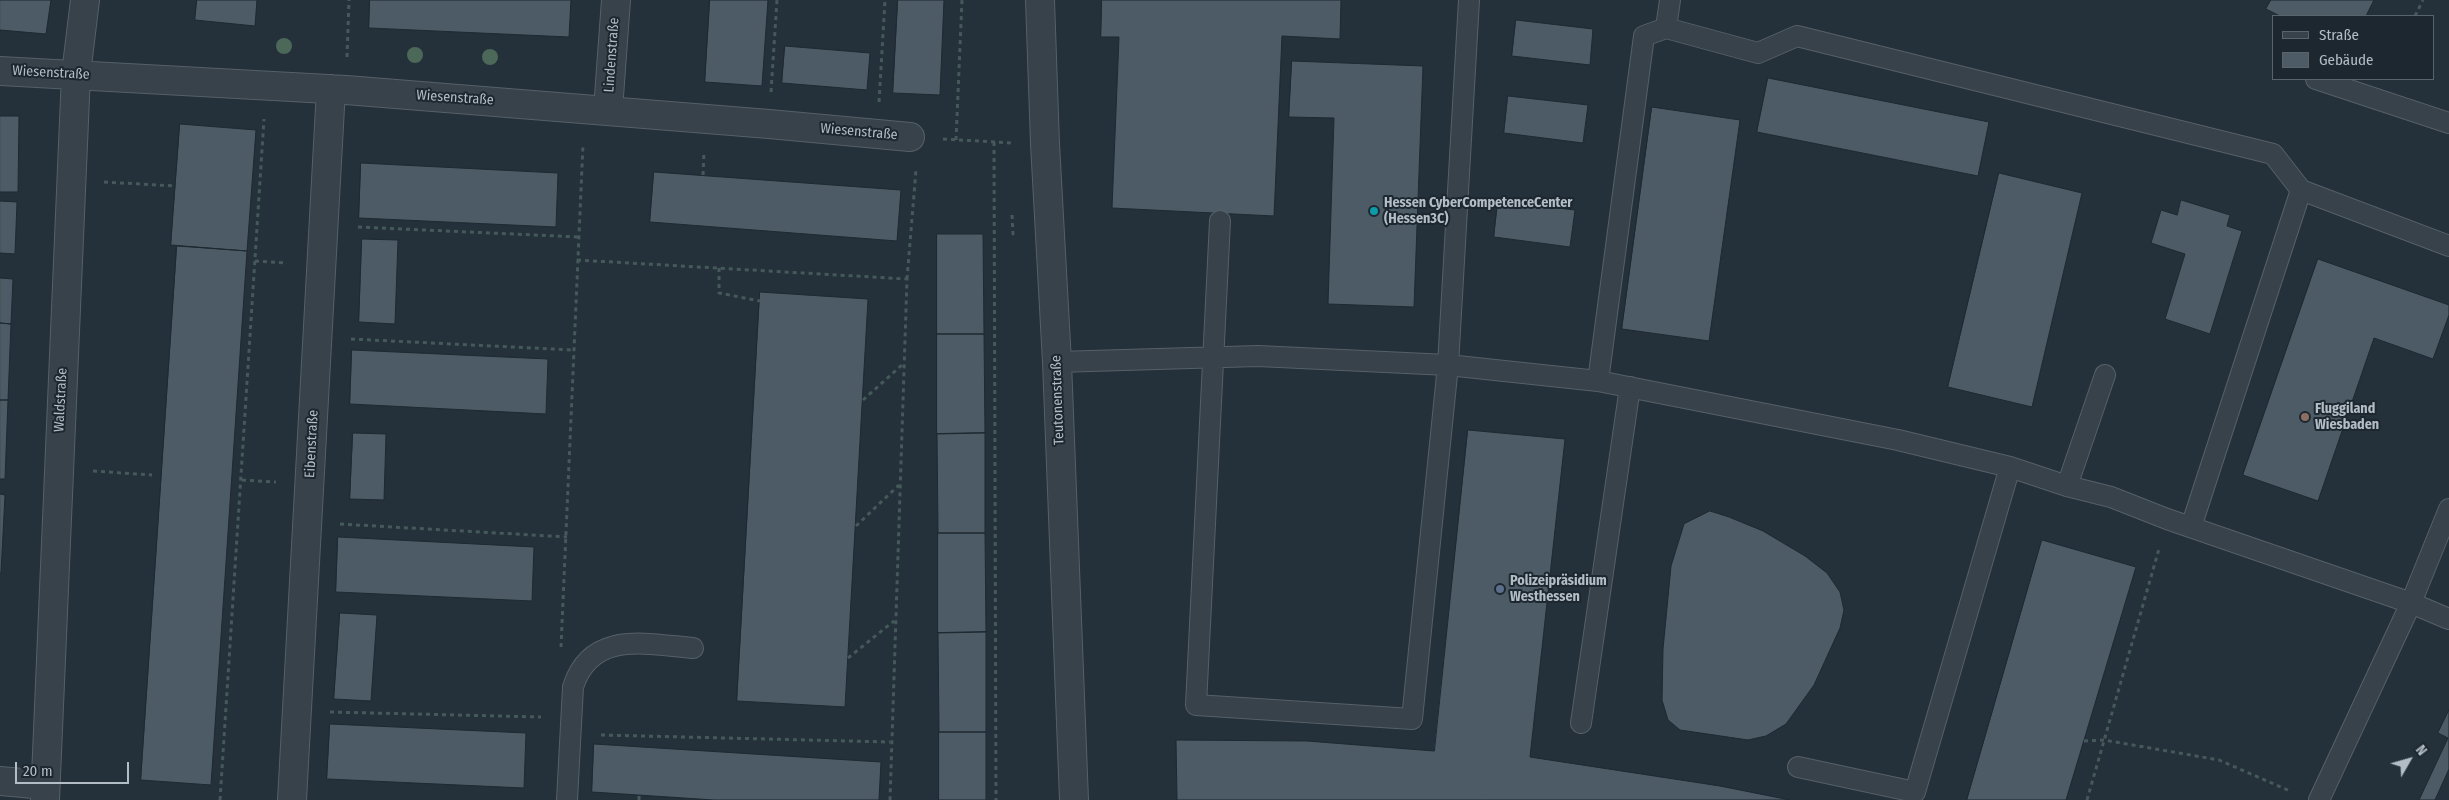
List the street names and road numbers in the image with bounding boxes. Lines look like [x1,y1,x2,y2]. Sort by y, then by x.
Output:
street label: Lindenstraße [601,17,623,93]
street label: Wiesenstraße [12,63,90,83]
street label: Wiesenstraße [416,87,494,109]
street label: Wiesenstraße [820,120,898,144]
street label: Teutonenstraße [1048,355,1068,445]
street label: Waldstraße [51,368,71,432]
street label: Eibenstraße [302,410,322,478]

